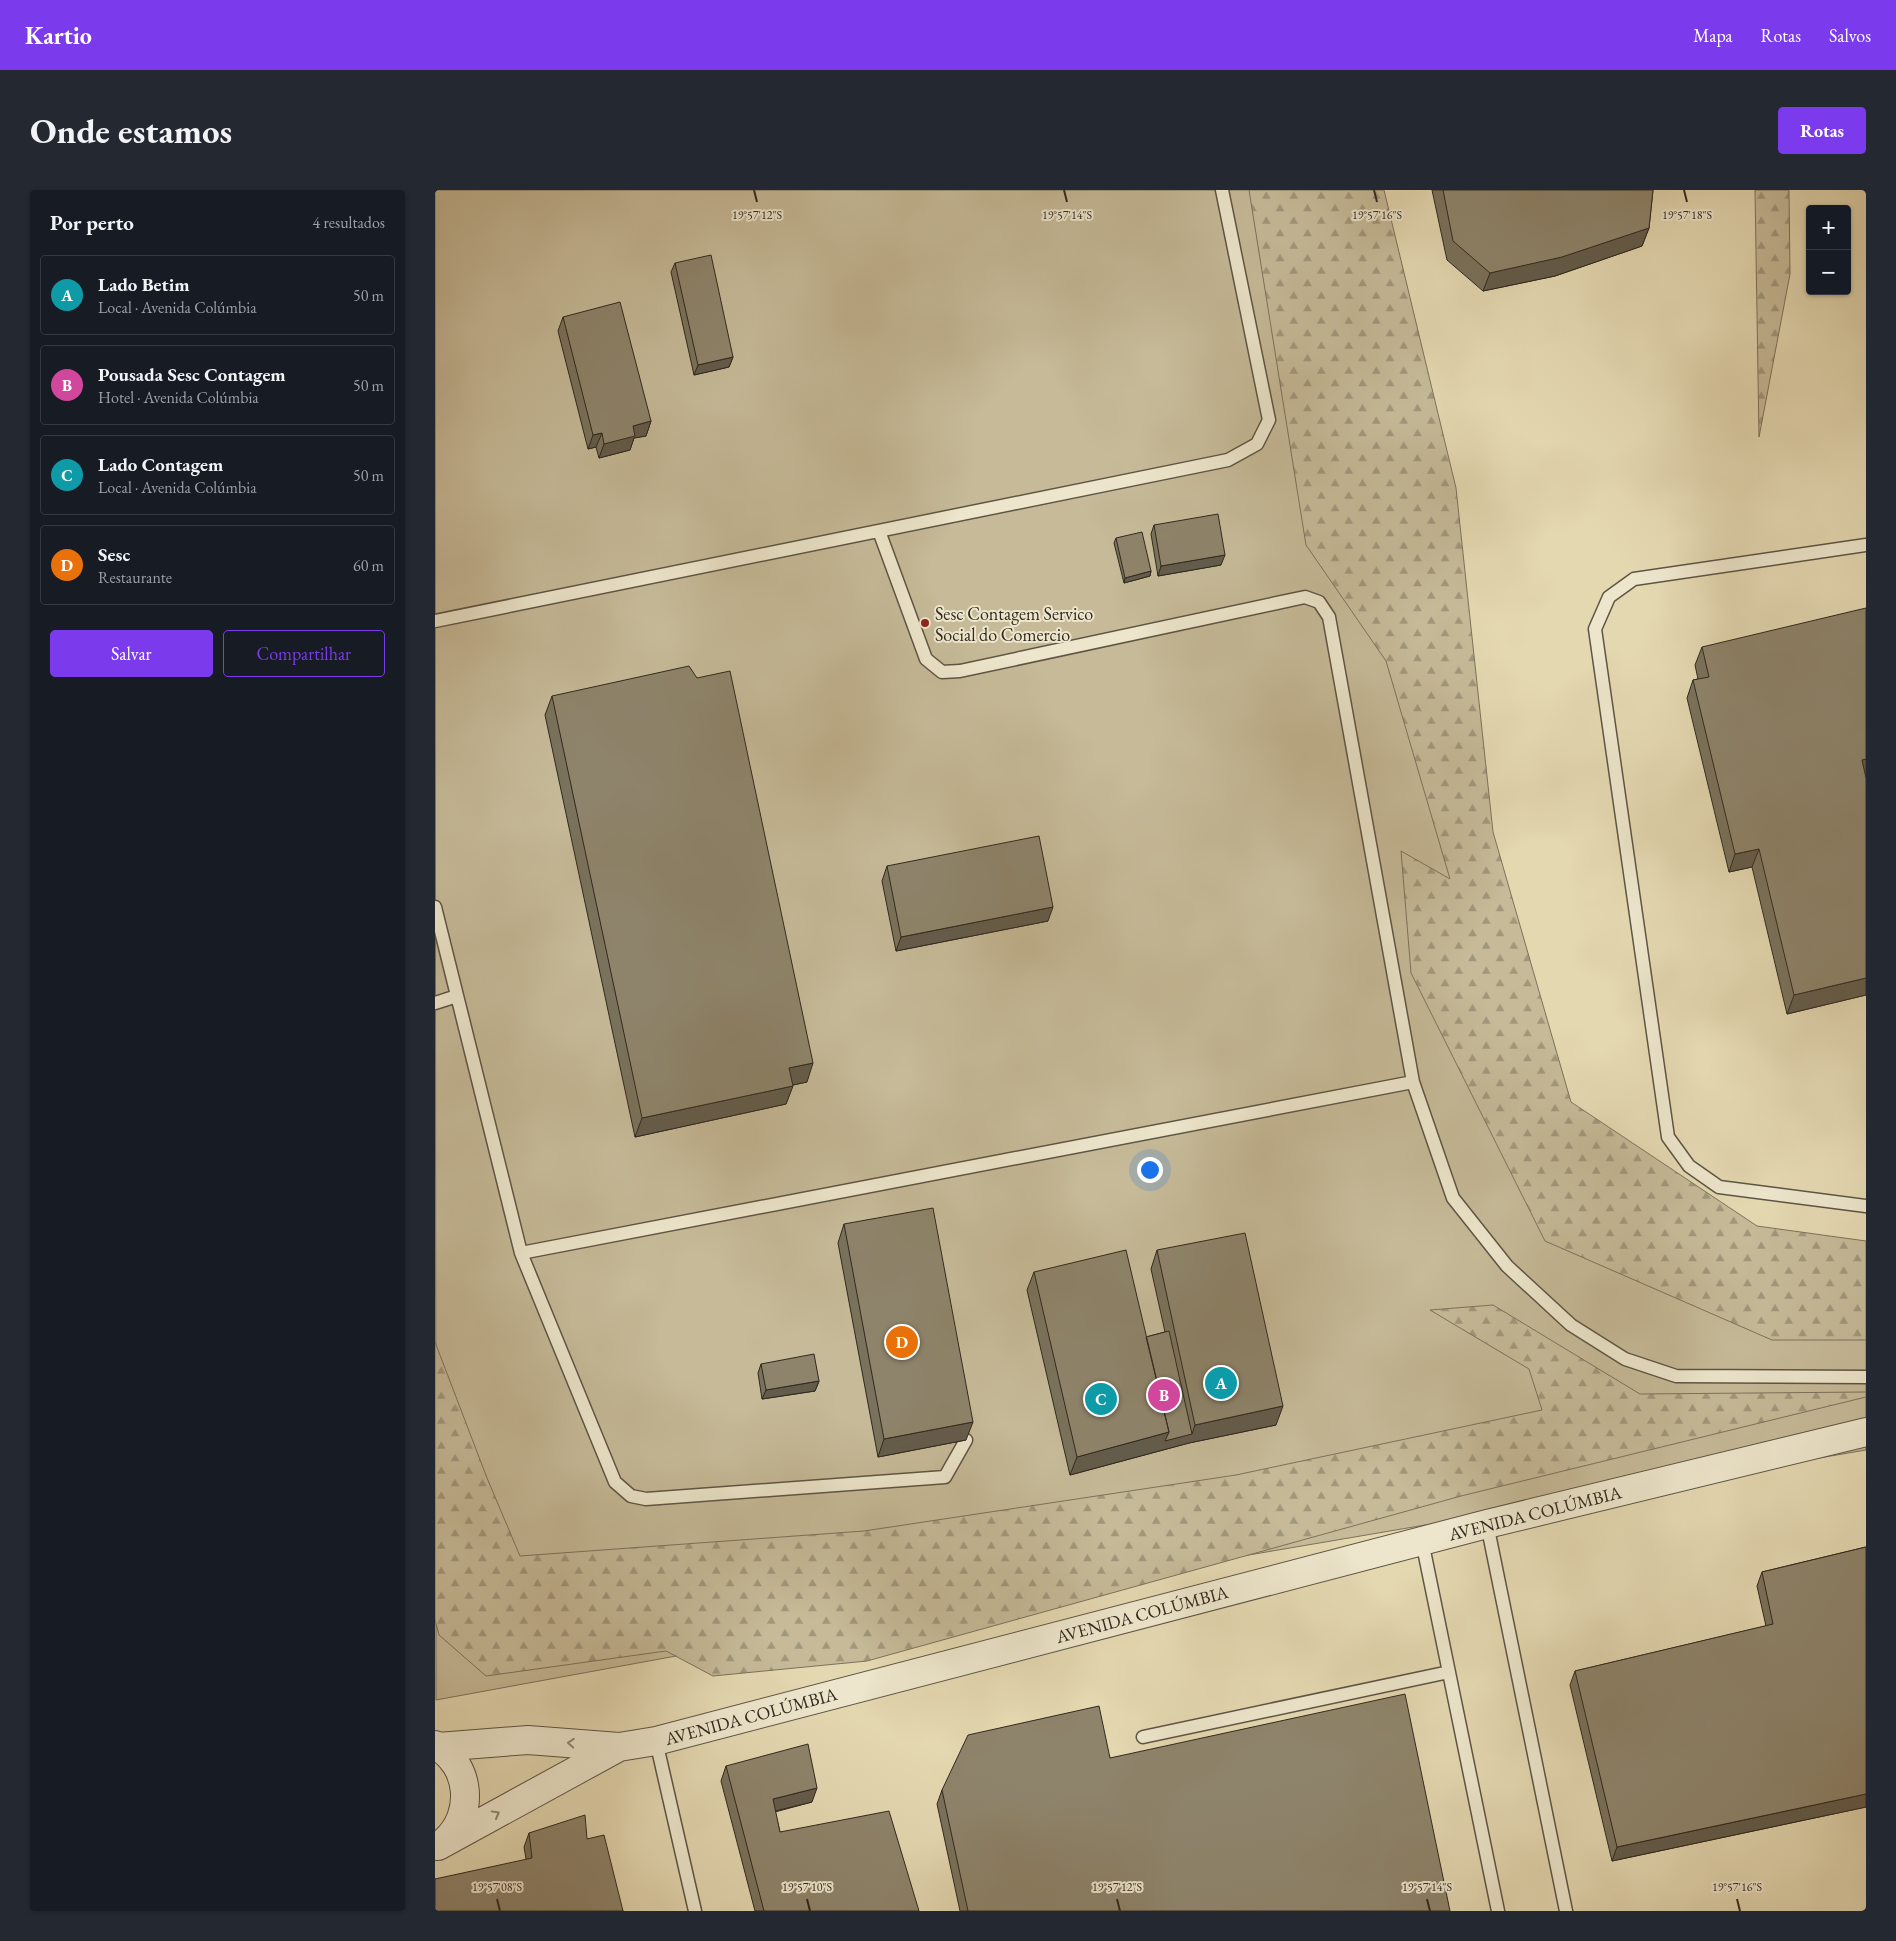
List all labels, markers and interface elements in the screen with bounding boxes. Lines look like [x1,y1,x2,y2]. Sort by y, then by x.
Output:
text: Kartio [25,20,92,51]
text: Mapa [1693,24,1733,47]
text: Rotas [1761,24,1801,47]
text: Salvos [1829,24,1871,47]
button: Rotas [1778,107,1866,154]
text: Onde estamos [30,108,232,153]
map controls [1806,205,1851,295]
button: + [1806,205,1851,250]
text: 19°57'12"S [732,207,782,223]
text: 19°57'14"S [1042,207,1092,223]
text: 19°57'16"S [1352,207,1402,223]
text: 19°57'18"S [1662,207,1712,223]
text: Por perto [50,209,134,236]
text: 4 resultados [313,212,385,233]
button: − [1806,250,1851,295]
text: Lado Betim [98,272,190,297]
text: A [61,285,73,306]
text: 50 m [353,285,384,306]
text: Local · Avenida Colúmbia [98,297,257,318]
text: Pousada Sesc Contagem [98,362,286,387]
text: B [62,375,72,396]
text: 50 m [353,375,384,396]
text: Hotel · Avenida Colúmbia [98,387,259,408]
text: Lado Contagem [98,452,223,477]
text: C [61,465,73,486]
text: 50 m [353,465,384,486]
text: Local · Avenida Colúmbia [98,477,257,498]
text: Sesc [98,542,130,567]
text: D [61,555,73,576]
text: 60 m [353,555,384,576]
text: Restaurante [98,567,172,588]
place label: Sesc Contagem Servico Social do Comercio [935,602,1093,646]
marker: Sesc Contagem Servico Social do Comercio [919,617,931,629]
button: Salvar [50,630,213,677]
button: Compartilhar [223,630,385,677]
your location [1137,1157,1163,1183]
pin: D [886,1323,918,1361]
pin: A [1205,1364,1237,1402]
pin: B [1148,1376,1180,1414]
pin: C [1085,1380,1117,1418]
street label: AVENIDA COLÚMBIA [1445,1480,1624,1546]
street label: AVENIDA COLÚMBIA [1052,1580,1231,1648]
street label: AVENIDA COLÚMBIA [661,1682,840,1750]
one-way arrow [566,1738,574,1749]
one-way arrow [491,1810,500,1820]
text: 19°57'08"S [472,1879,522,1895]
text: 19°57'10"S [782,1879,832,1895]
text: 19°57'12"S [1092,1879,1142,1895]
text: 19°57'14"S [1402,1879,1452,1895]
text: 19°57'16"S [1712,1879,1762,1895]

